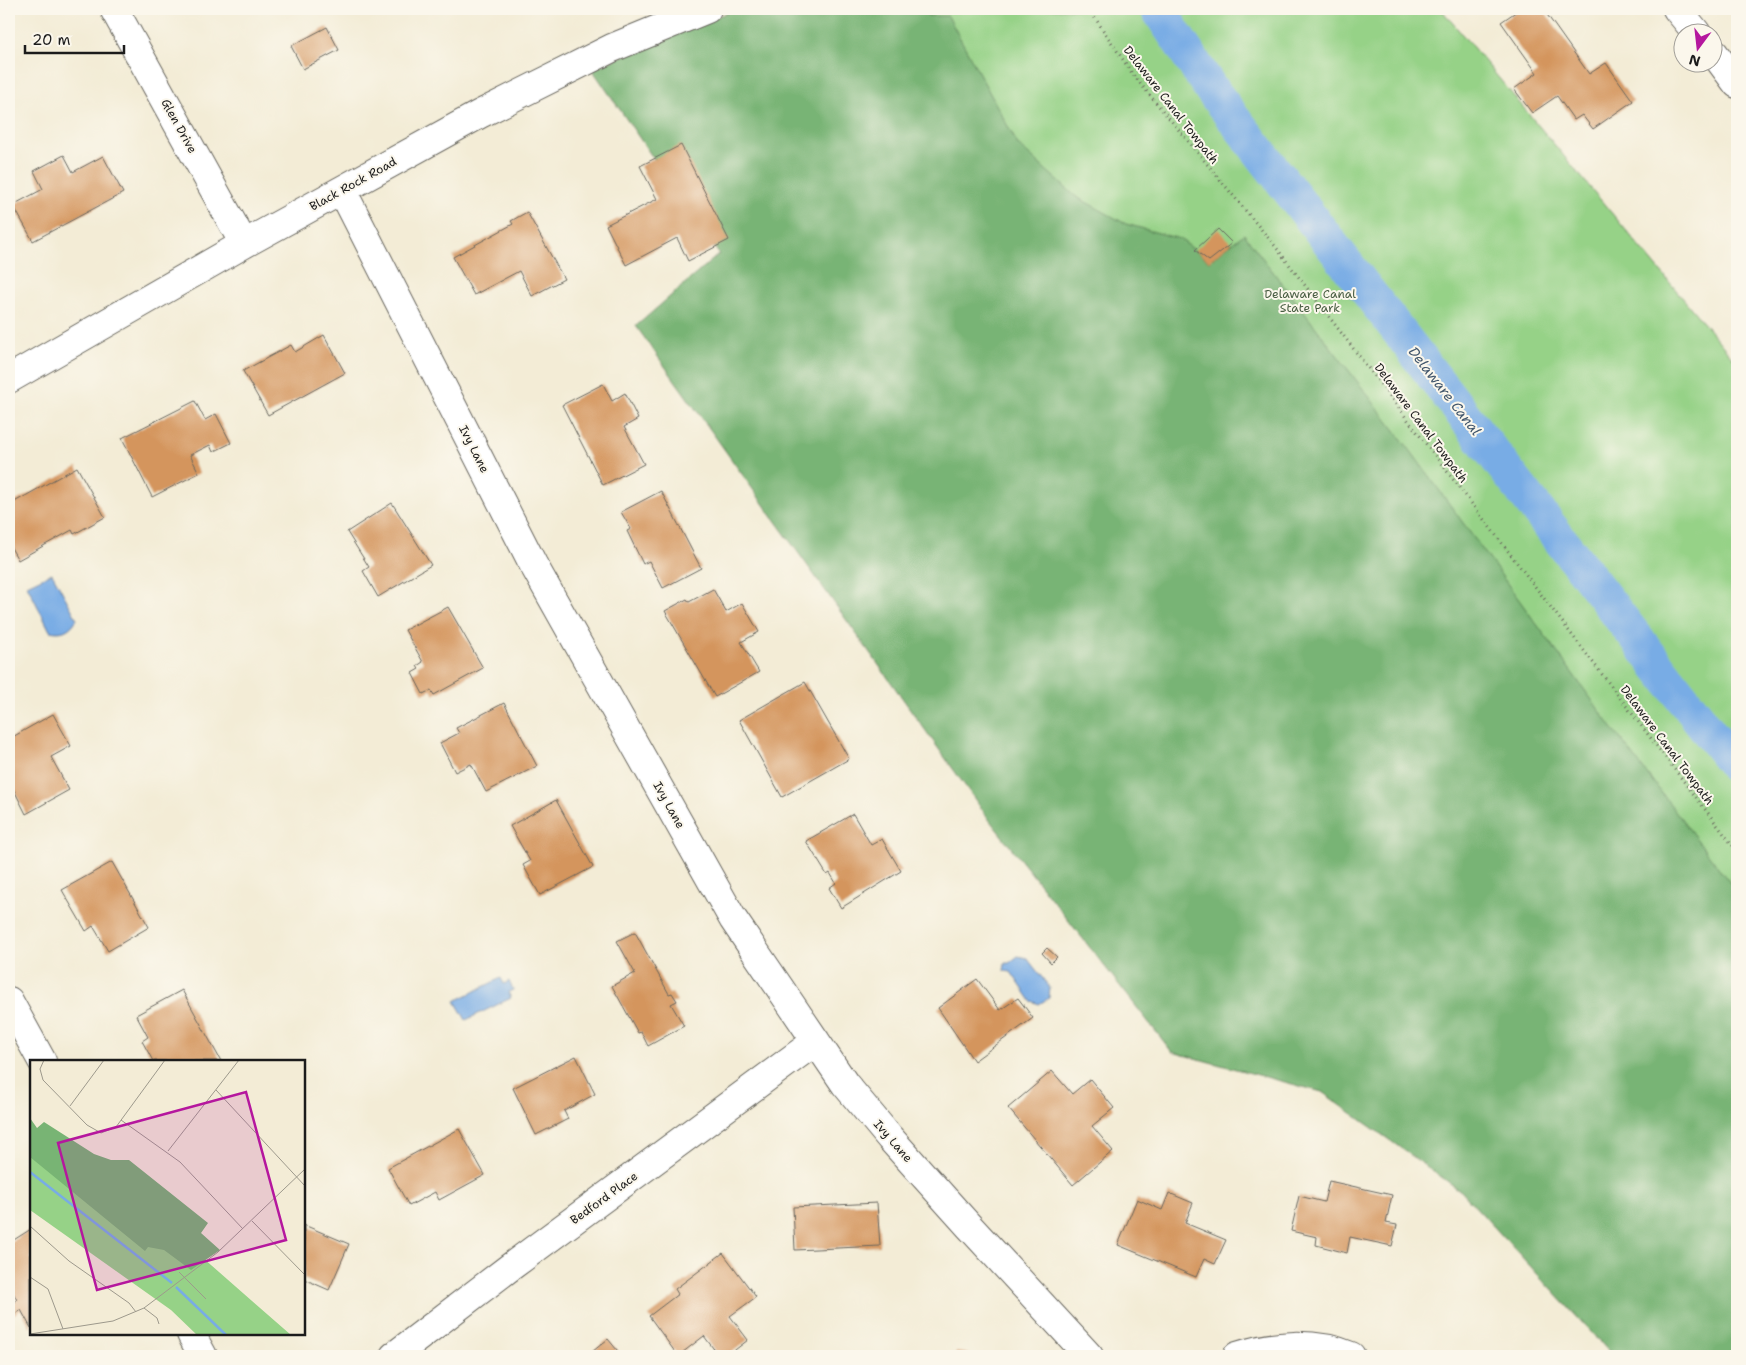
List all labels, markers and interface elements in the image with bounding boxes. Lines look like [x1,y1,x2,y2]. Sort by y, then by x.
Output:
scale bar [25,22,124,54]
north arrow [1674,22,1724,72]
text: 20 m [32,30,71,50]
street label: Delaware Canal Towpath [1120,43,1222,167]
text: N [1687,50,1702,71]
street label: Glen Drive [157,96,201,156]
street label: Black Rock Road [307,153,400,215]
park label: Delaware Canal State Park [1264,286,1356,316]
water label: Delaware Canal [1405,343,1485,439]
street label: Delaware Canal Towpath [1371,360,1471,486]
street label: Ivy Lane [455,422,493,476]
street label: Delaware Canal Towpath [1617,682,1717,808]
street label: Ivy Lane [650,779,689,832]
inset map [30,1060,305,1335]
street label: Ivy Lane [870,1116,916,1166]
street label: Bedford Place [567,1168,641,1228]

